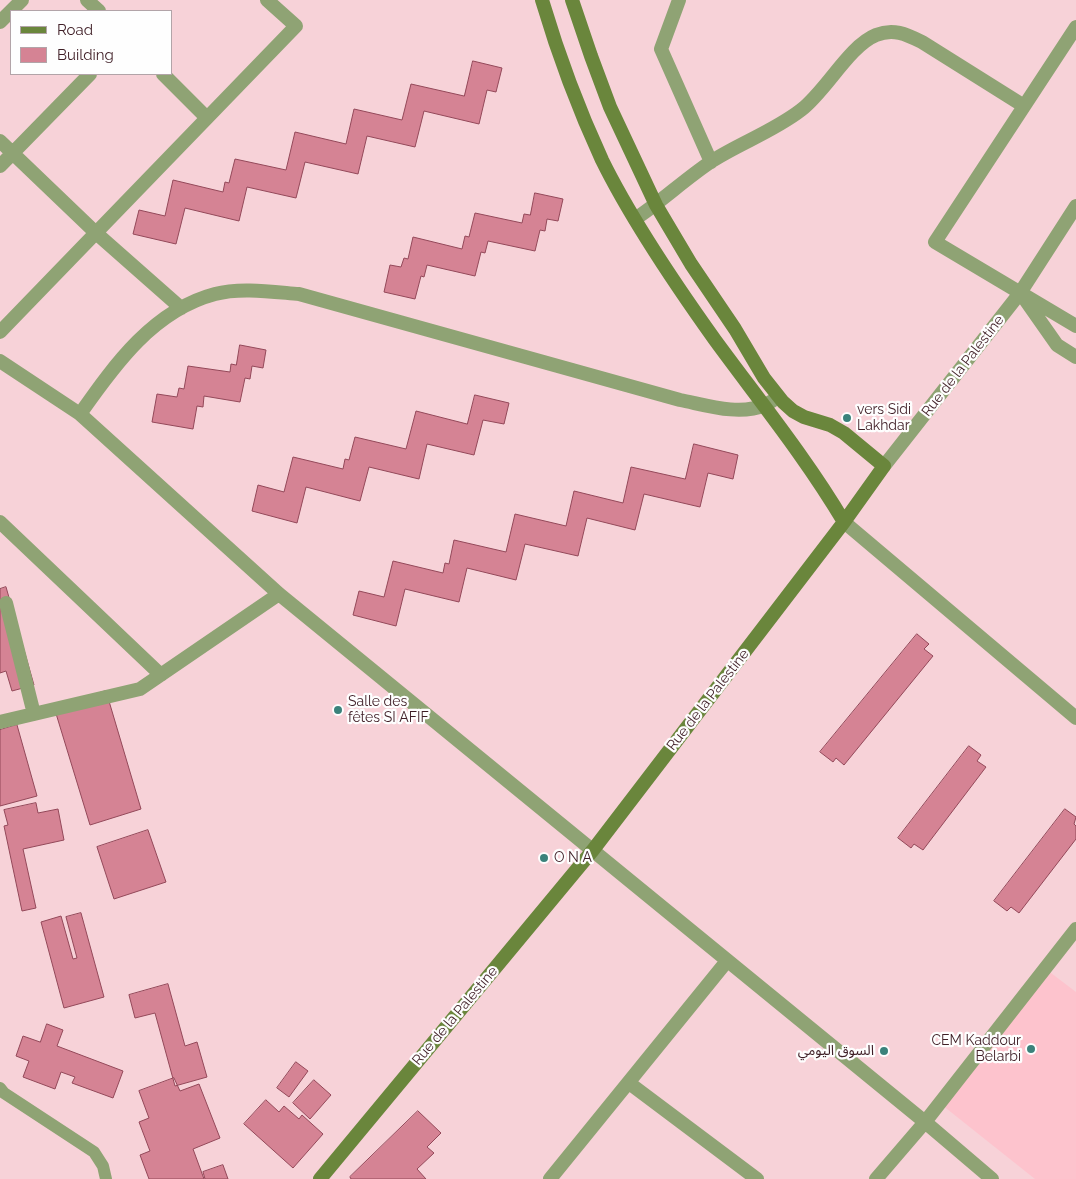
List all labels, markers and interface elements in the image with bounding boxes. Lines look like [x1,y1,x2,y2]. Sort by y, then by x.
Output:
legend [10,10,172,75]
text: Road [57,21,93,39]
text: Building [57,46,114,64]
street label: Rue de la Palestine [918,312,1008,420]
place label: vers Sidi Lakhdar [857,402,911,434]
marker: vers Sidi Lakhdar [841,412,853,424]
street label: Rue de la Palestine [663,646,753,754]
place label: Salle des fêtes SI AFIF [348,694,429,726]
marker: Salle des fêtes SI AFIF [332,704,344,716]
place label: O N A [554,850,592,866]
marker: O N A [538,852,550,864]
street label: Rue de la Palestine [409,963,501,1069]
place label: CEM Kaddour Belarbi [931,1033,1021,1066]
place label: السوق اليومي [798,1043,874,1059]
marker: CEM Kaddour Belarbi [1025,1043,1037,1055]
marker: السوق اليومي [878,1045,890,1057]

